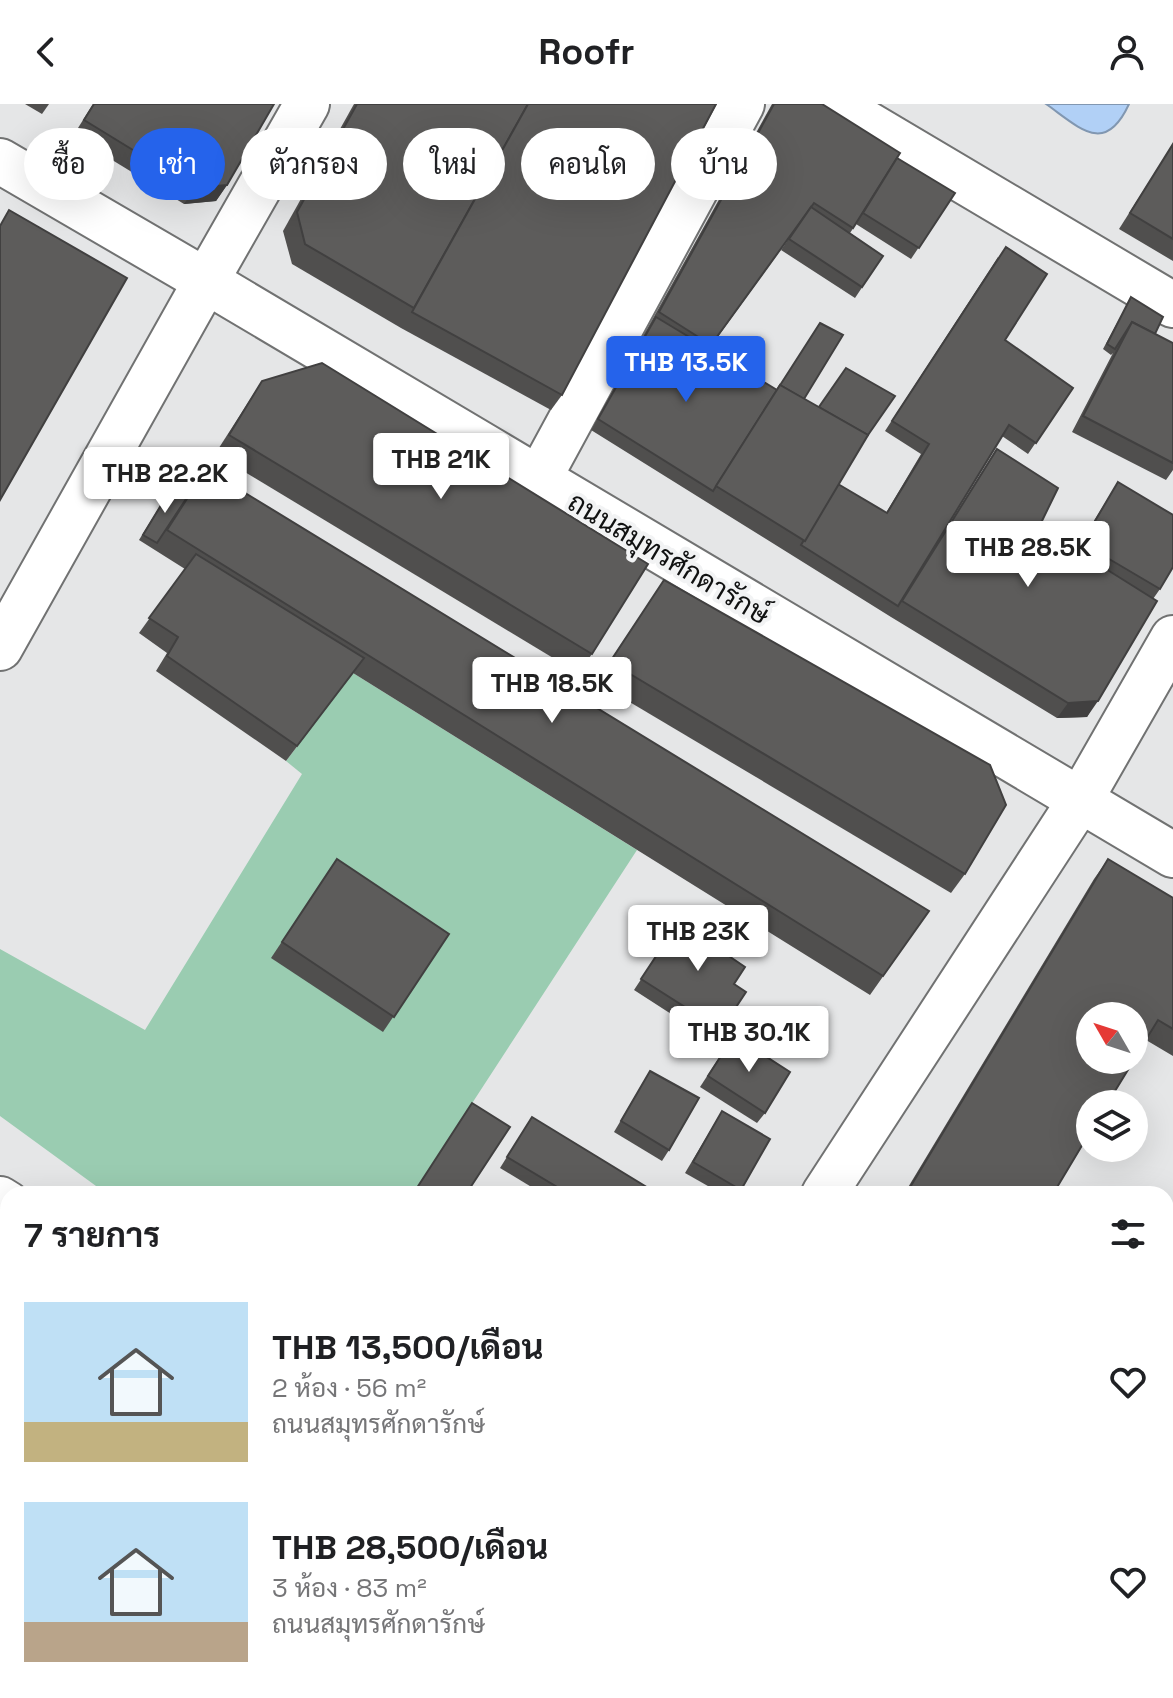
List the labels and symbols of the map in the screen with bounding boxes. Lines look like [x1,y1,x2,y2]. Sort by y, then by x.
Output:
pin: THB 13.5K [594,336,778,404]
pin: THB 21K [367,433,515,501]
pin: THB 22.2K [73,447,257,515]
street label: ถนนสมุทรศักดารักษ์ [561,483,778,635]
pin: THB 28.5K [936,521,1120,589]
pin: THB 18.5K [460,657,644,725]
pin: THB 23K [624,905,772,973]
north arrow [1076,1002,1148,1074]
pin: THB 30.1K [657,1006,841,1074]

